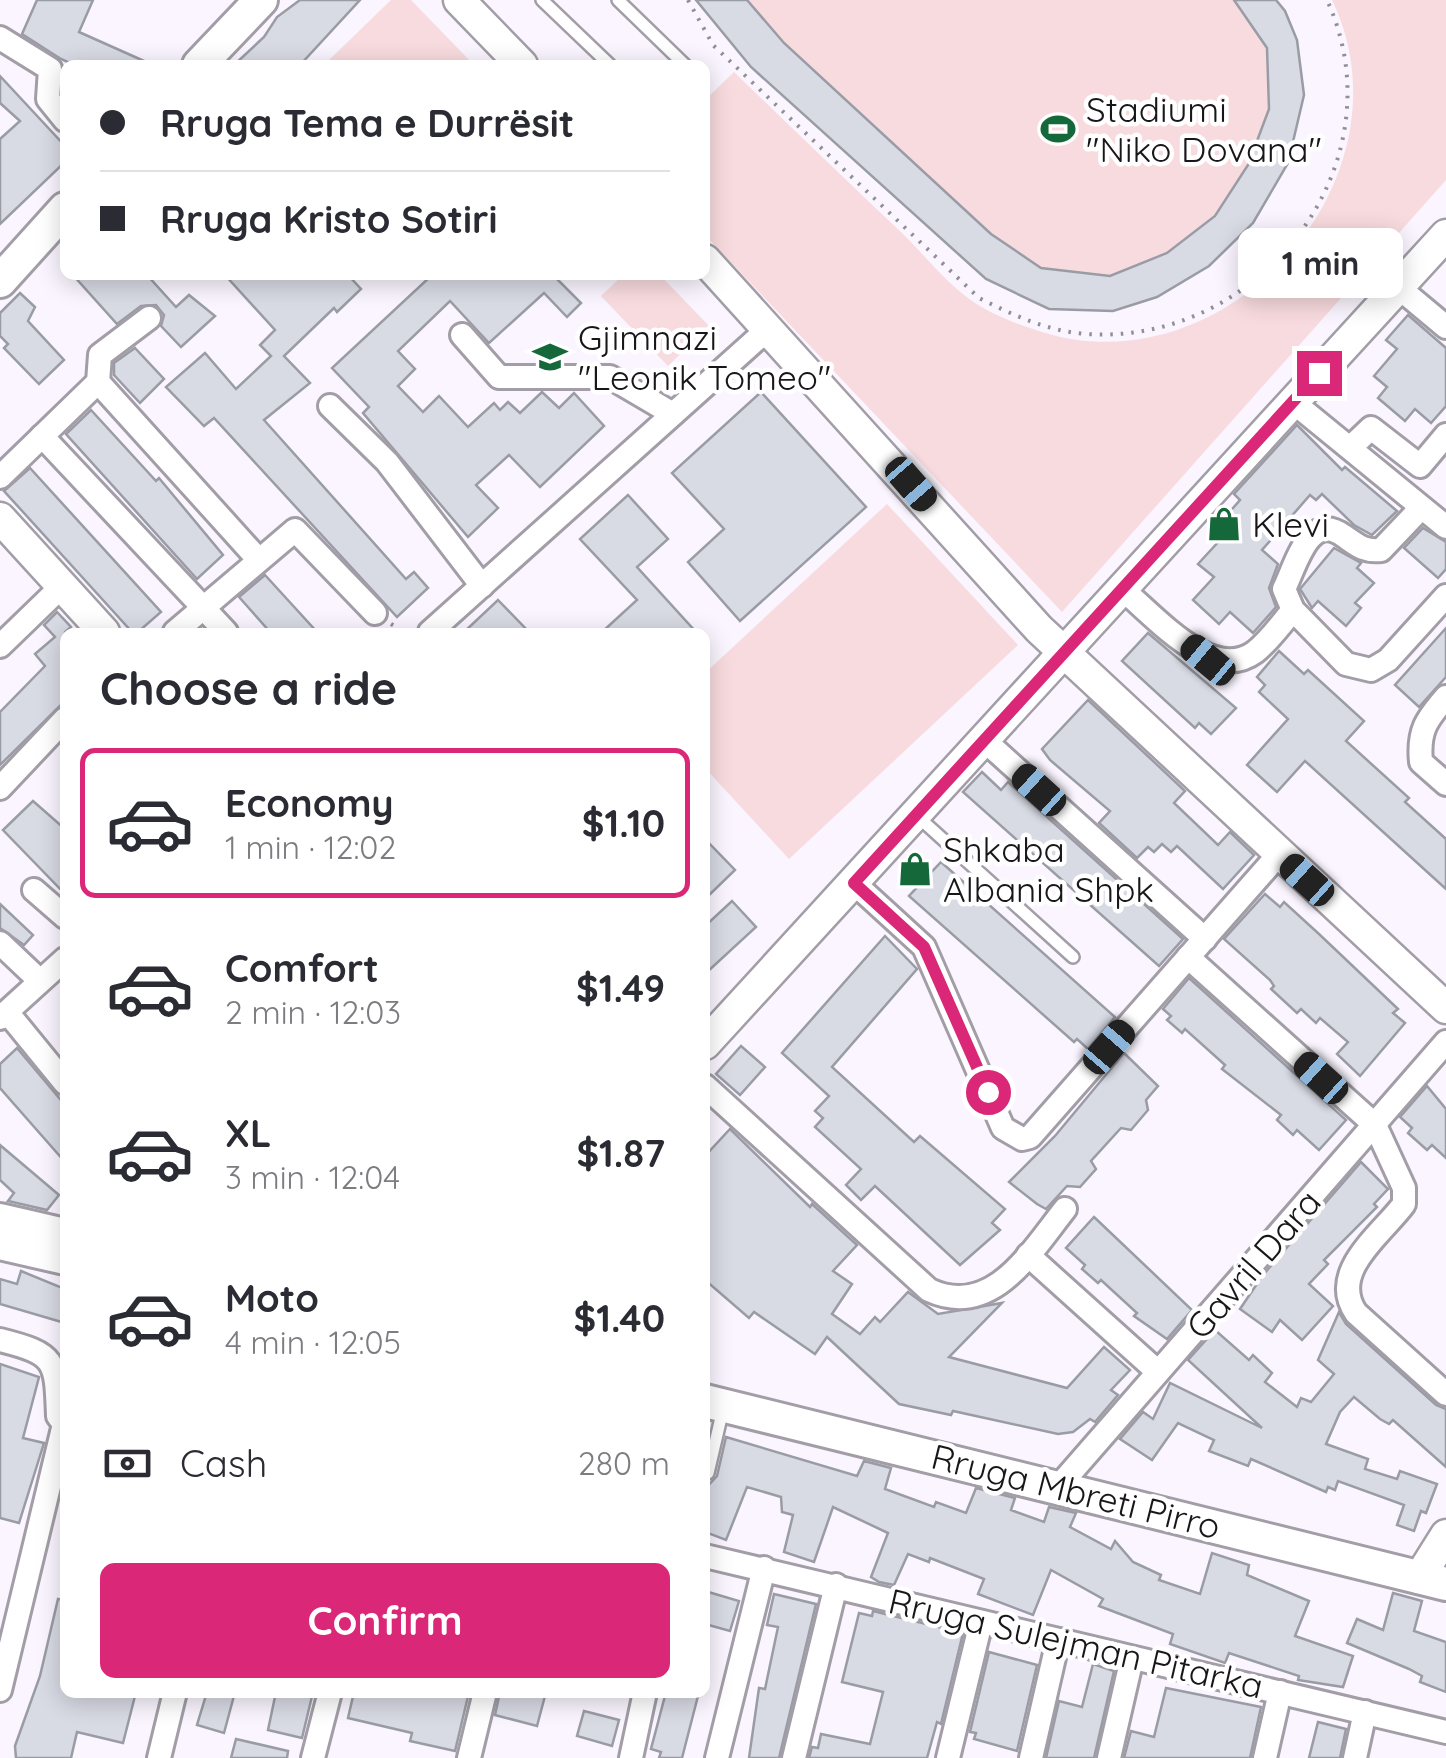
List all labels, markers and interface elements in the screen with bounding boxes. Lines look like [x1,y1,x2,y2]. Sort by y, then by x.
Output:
place label: Stadiumi "Niko Dovana" [1086,87,1322,171]
text: Rruga Tema e Durrësit [160,99,574,147]
sports icon: Stadiumi "Niko Dovana" [1039,110,1077,148]
text: Rruga Kristo Sotiri [160,195,498,243]
callout: 1 min [1236,228,1402,298]
text: 1 min [1282,243,1359,283]
place label: Gjimnazi "Leonik Tomeo" [578,315,831,399]
school or university icon: Gjimnazi "Leonik Tomeo" [531,338,569,376]
route end [1297,351,1342,396]
car [880,452,942,516]
place label: Klevi [1252,502,1329,546]
shop icon: Klevi [1205,505,1243,543]
car [1175,629,1241,691]
text: Choose a ride [100,660,397,716]
car [1007,759,1071,821]
icon: car [105,778,195,868]
text: Economy [225,779,394,827]
text: $1.10 [582,799,665,847]
text: 1 min · 12:02 [225,827,396,867]
place label: Shkaba Albania Shpk [943,827,1154,911]
car [1275,849,1339,911]
shop icon: Shkaba Albania Shpk [896,850,934,888]
icon: car [105,943,195,1033]
text: Comfort [225,944,379,992]
text: $1.49 [576,964,665,1012]
text: 2 min · 12:03 [225,992,401,1032]
car [1078,1015,1140,1079]
car [1289,1047,1353,1109]
route start [966,1070,1011,1115]
icon: car [105,1108,195,1198]
text: XL [225,1109,271,1157]
text: $1.87 [576,1129,665,1177]
text: 3 min · 12:04 [225,1157,400,1197]
street label: Gavril Dara [1176,1180,1330,1348]
icon: car [105,1273,195,1363]
text: Moto [225,1274,319,1322]
text: $1.40 [574,1294,665,1342]
text: 4 min · 12:05 [225,1322,401,1362]
street label: Rruga Mbreti Pirro [927,1434,1225,1548]
icon: cash [100,1436,155,1491]
text: Cash [180,1439,267,1487]
text: 280 m [578,1443,670,1483]
button: Confirm [100,1563,670,1678]
street label: Rruga Sulejman Pitarka [884,1578,1268,1708]

